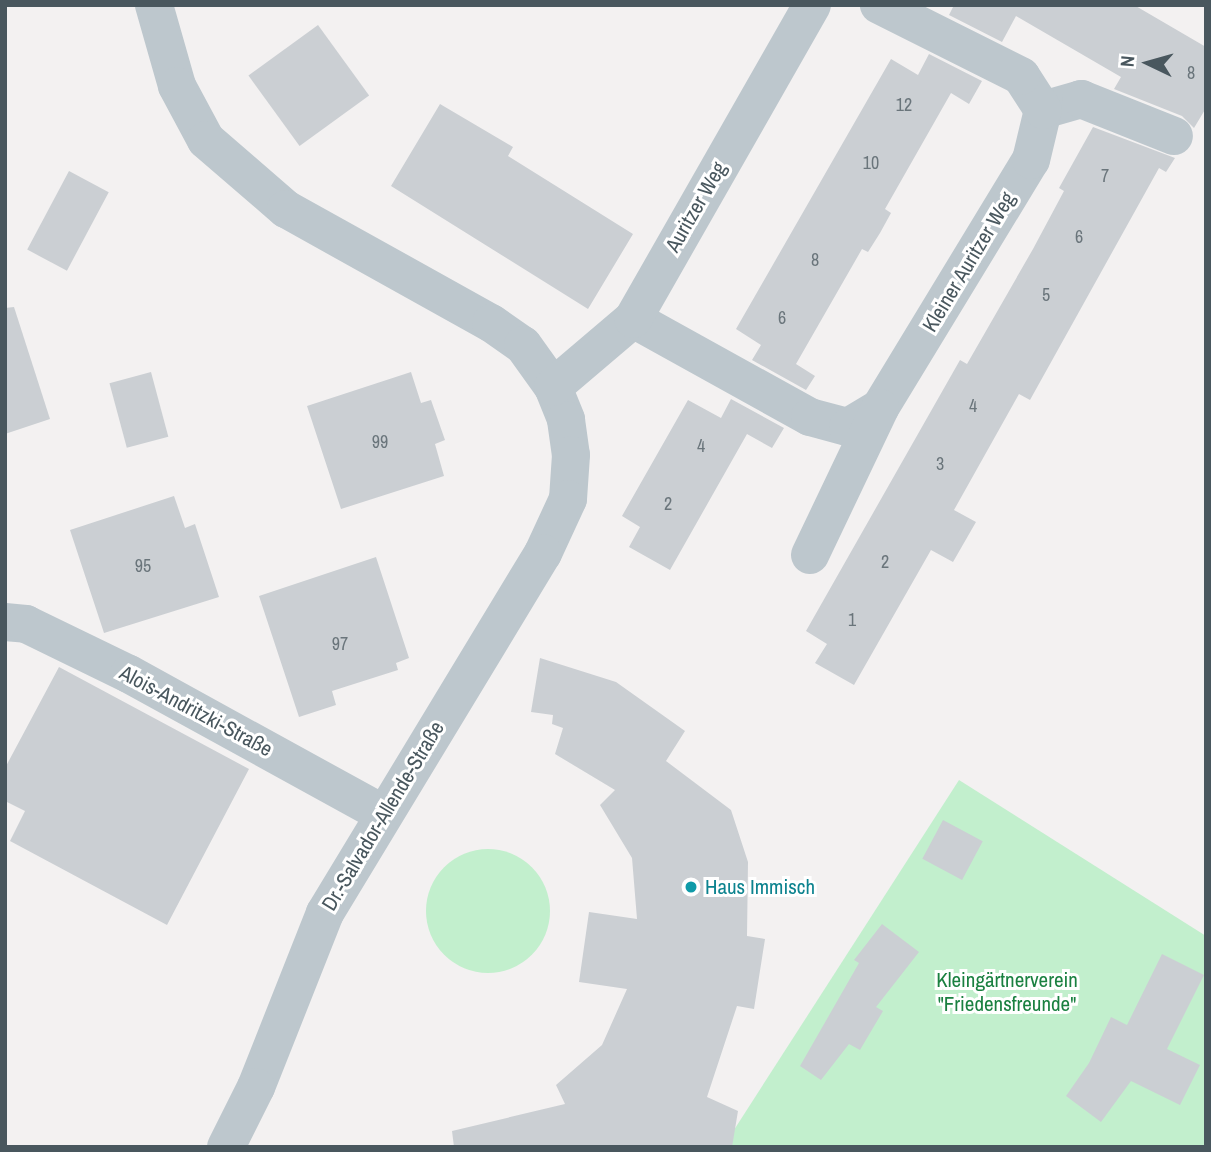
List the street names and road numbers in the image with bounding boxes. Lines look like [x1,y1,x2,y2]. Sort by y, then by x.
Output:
street label: Auritzer Weg [660,157,732,257]
street label: Kleiner Auritzer Weg [917,187,1021,337]
street label: Alois-Andritzki-Straße [115,660,277,762]
street label: Dr.-Salvador-Allende-Straße [317,717,449,915]

